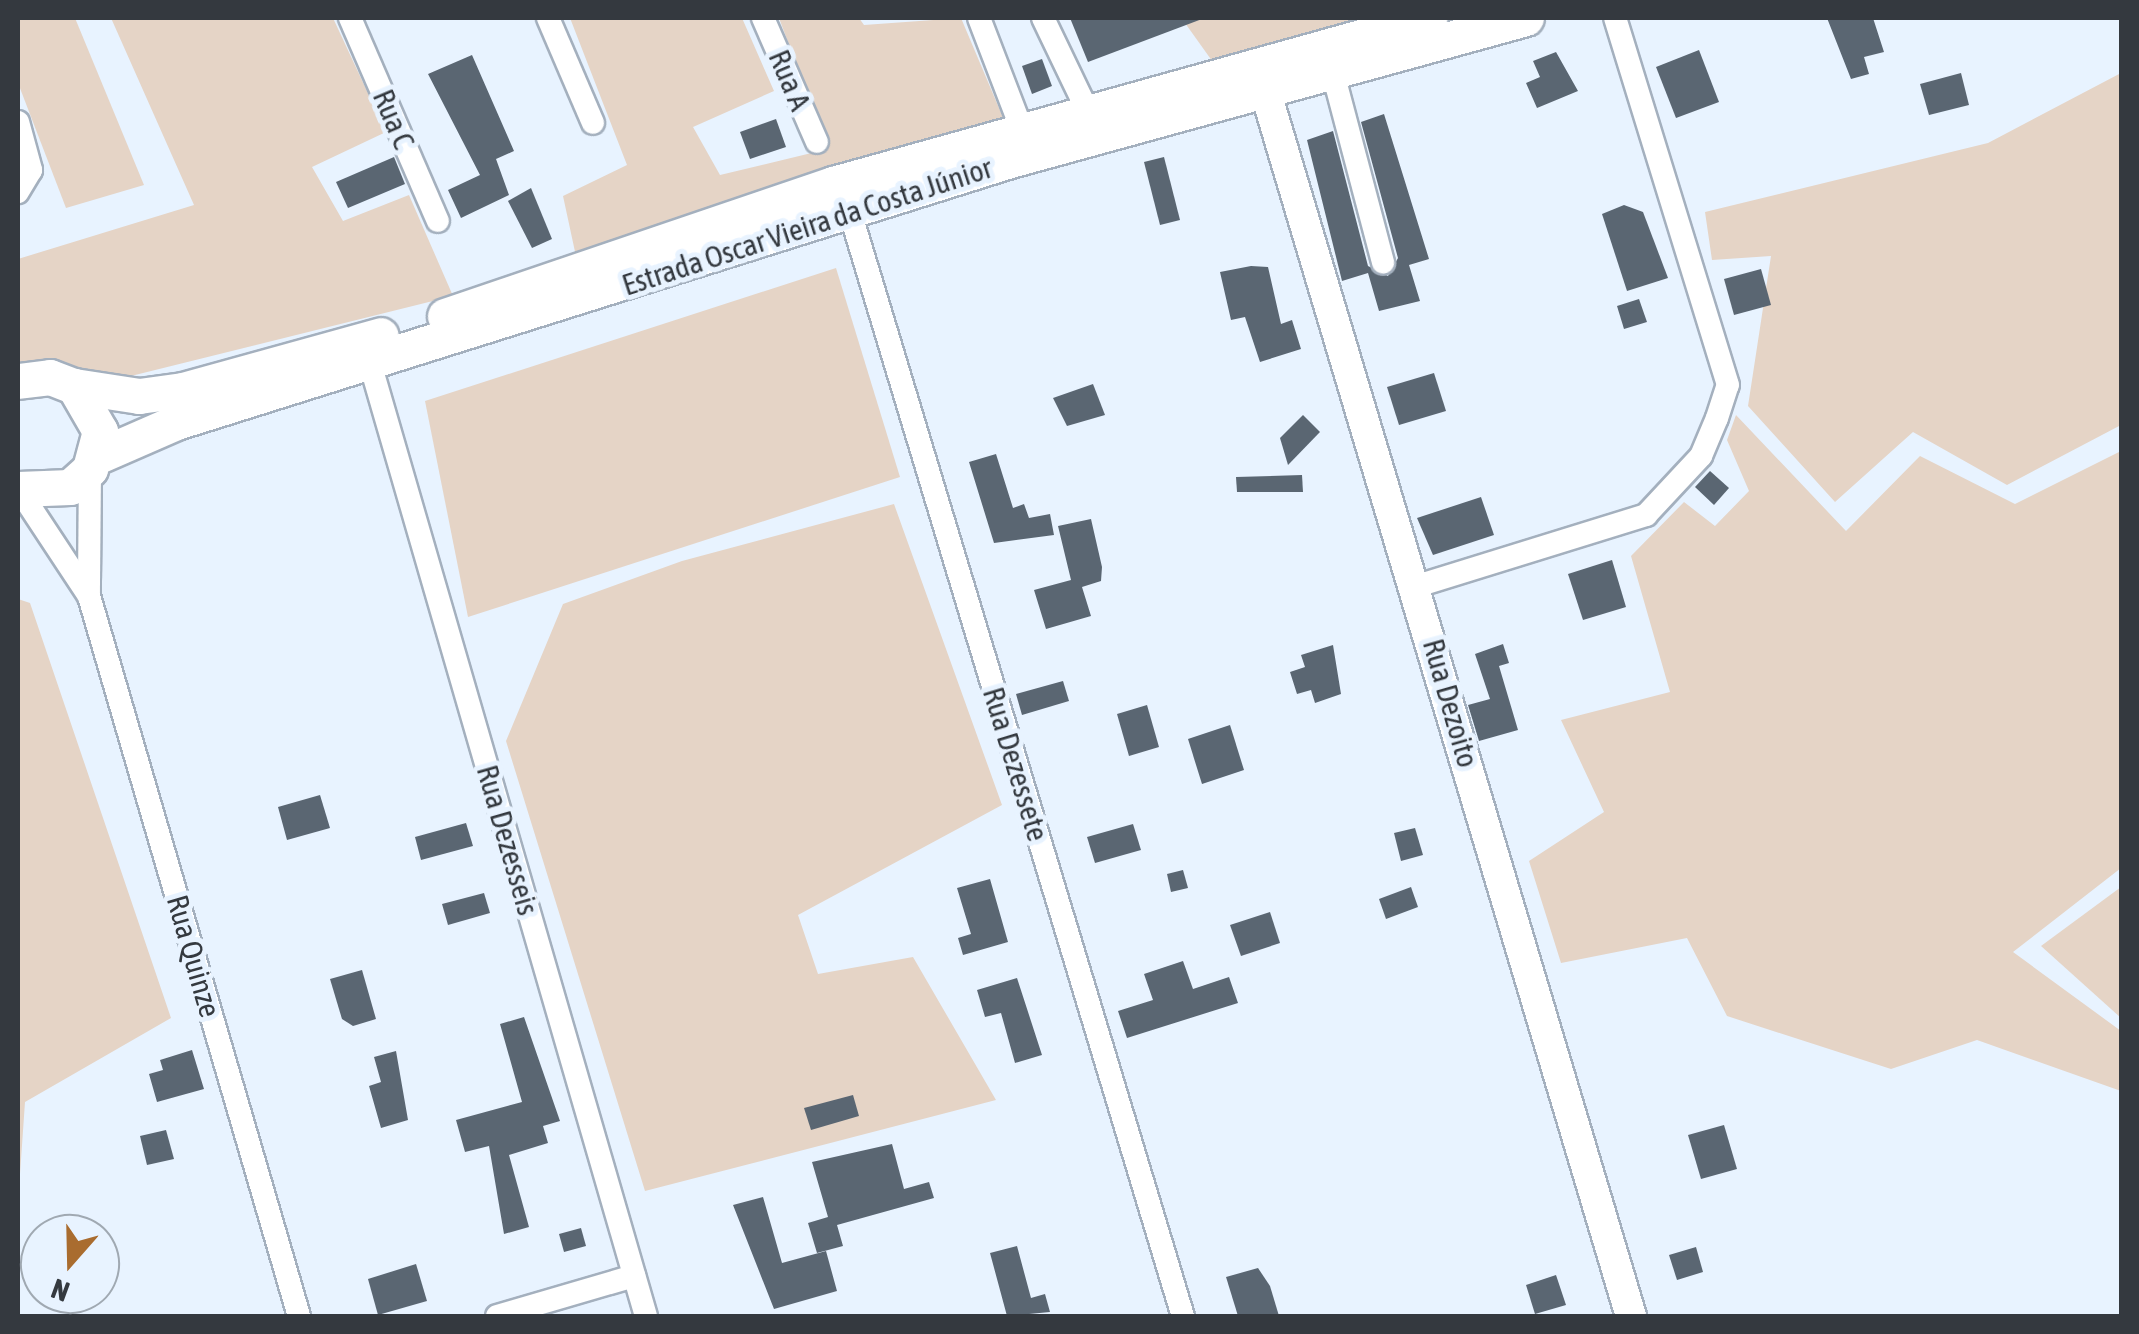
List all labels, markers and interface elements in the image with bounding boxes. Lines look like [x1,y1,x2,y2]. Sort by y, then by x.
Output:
street label: Rua A [761,44,819,116]
street label: Rua C [366,84,422,154]
street label: Estrada Oscar Vieira da Costa Júnior [618,149,996,303]
street label: Rua Dezoito [1416,635,1486,771]
street label: Rua Dezessete [976,683,1056,845]
street label: Rua Dezesseis [469,761,547,919]
street label: Rua Quinze [159,891,229,1021]
north arrow [20,1214,120,1314]
text: N [47,1272,74,1308]

